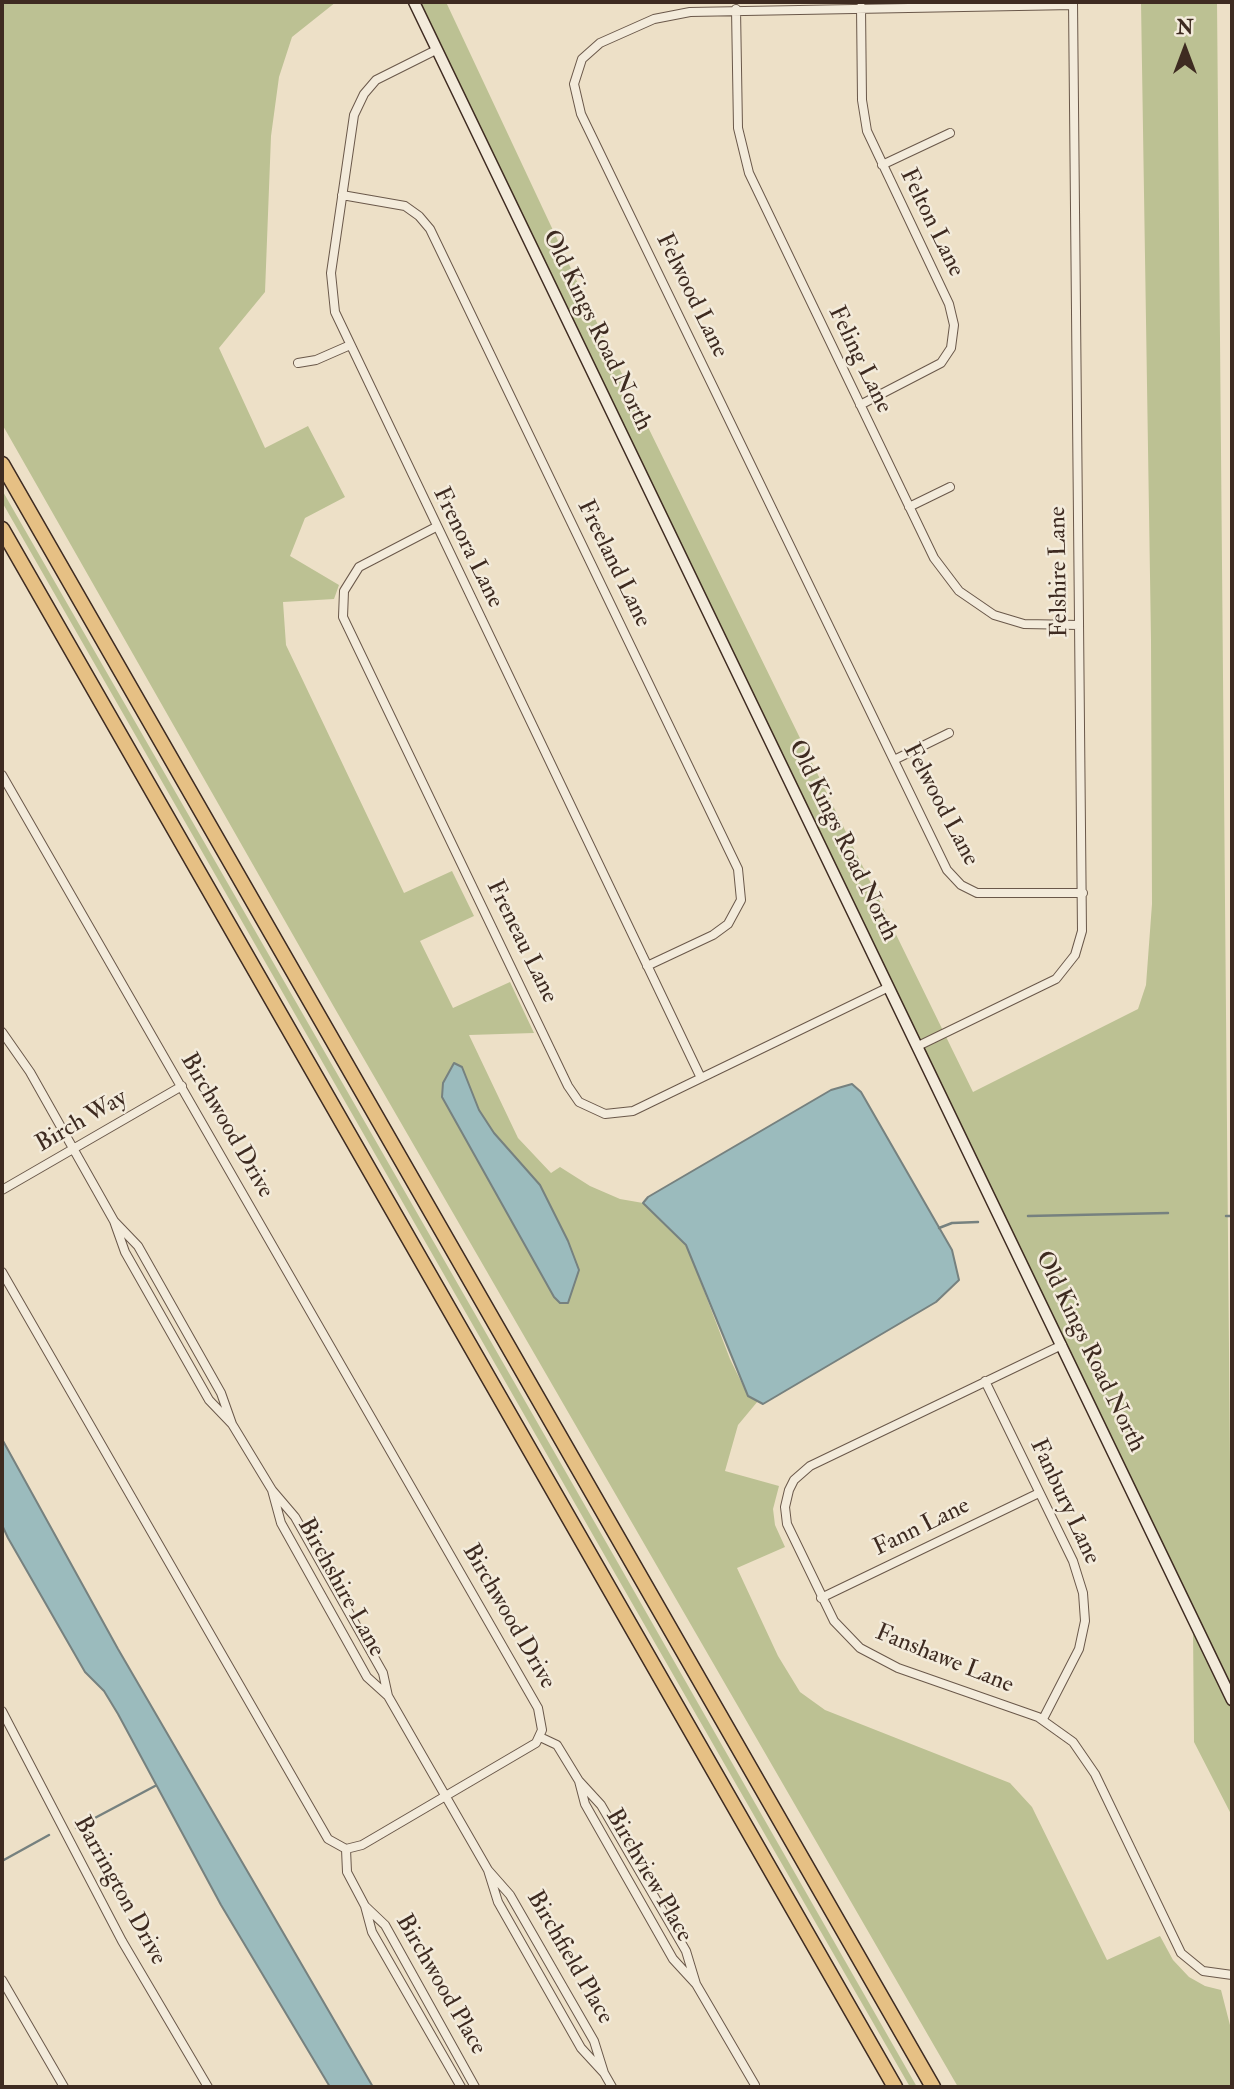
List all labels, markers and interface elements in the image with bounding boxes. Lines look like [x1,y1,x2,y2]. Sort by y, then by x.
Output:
north arrow [1150,14,1220,84]
text: N [1176,16,1194,40]
street label: Felton Lane [892,164,970,282]
street label: Old Kings Road North [535,226,657,436]
street label: Felwood Lane [649,229,733,363]
street label: Feling Lane [821,302,897,418]
street label: Frenora Lane [425,483,509,613]
street label: Freeland Lane [570,496,656,632]
street label: Felshire Lane [1044,506,1076,638]
street label: Old Kings Road North [781,736,903,946]
street label: Felwood Lane [896,739,984,871]
street label: Freneau Lane [479,876,563,1008]
street label: Birchwood Drive [173,1048,279,1204]
street label: Birch Way [31,1084,133,1160]
street label: Old Kings Road North [1028,1247,1150,1457]
street label: Fanbury Lane [1022,1435,1106,1569]
street label: Fann Lane [869,1492,975,1564]
street label: Birchshire Lane [290,1514,390,1662]
street label: Birchwood Drive [455,1539,561,1695]
street label: Fanshawe Lane [871,1619,1017,1701]
street label: Birchview Place [598,1804,698,1948]
street label: Barrington Drive [66,1812,172,1970]
street label: Birchfield Place [519,1886,619,2030]
street label: Birchwood Place [388,1910,492,2060]

